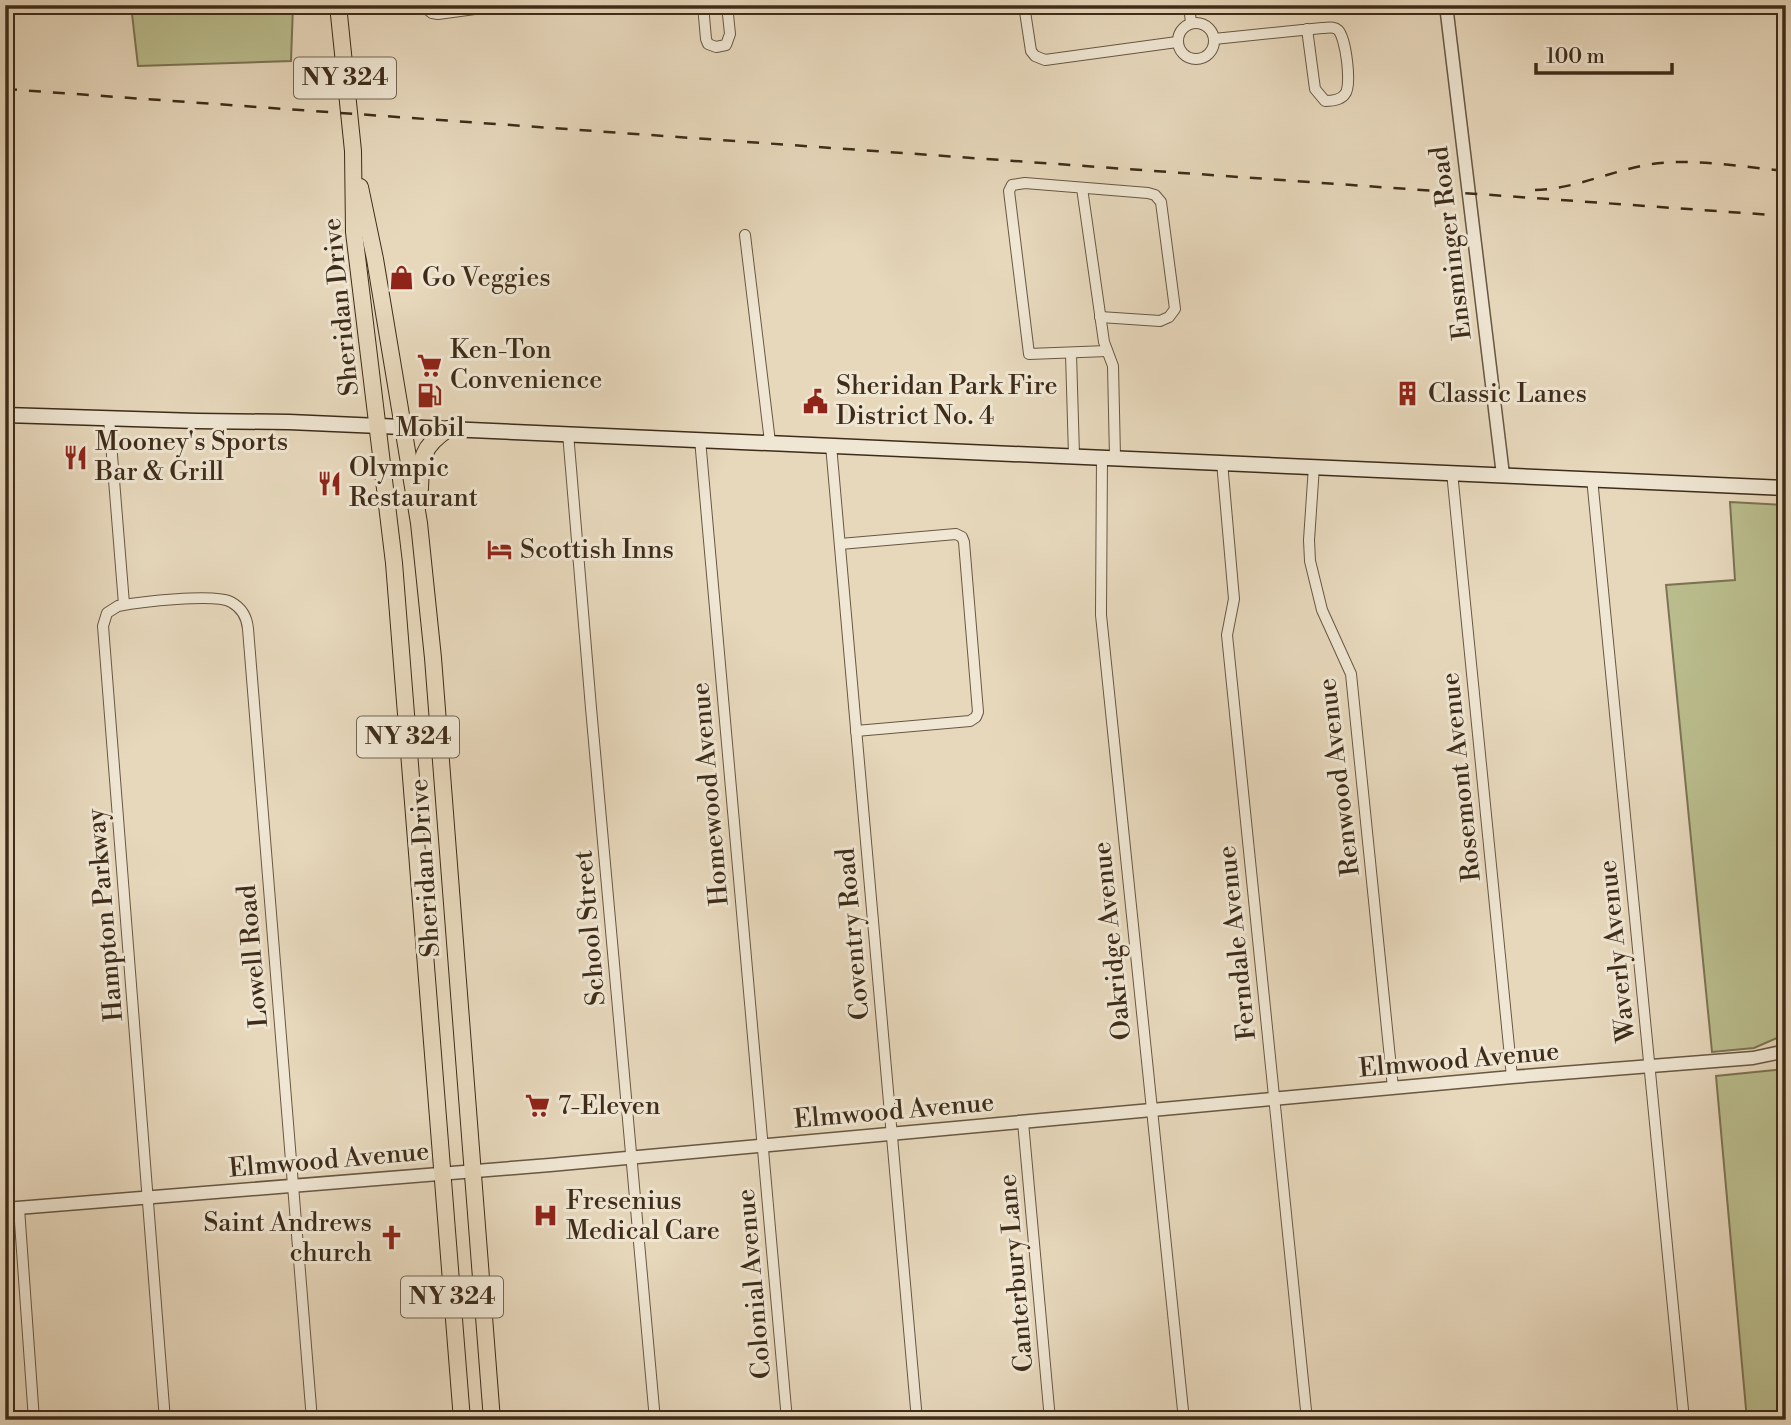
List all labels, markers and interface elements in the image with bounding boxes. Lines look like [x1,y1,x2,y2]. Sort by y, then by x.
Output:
scale bar [1536,32,1672,76]
text: 100 m [1546,44,1605,70]
road number: NY 324 [294,57,396,98]
street label: Ensminger Road [1423,144,1479,342]
street label: Sheridan Drive [316,216,366,398]
place label: Go Veggies [422,262,551,294]
shop icon: Go Veggies [388,264,416,292]
place label: Ken-Ton Convenience [450,334,602,396]
supermarket icon: Ken-Ton Convenience [416,351,444,379]
place label: Sheridan Park Fire District No. 4 [836,370,1058,432]
place label: Classic Lanes [1428,378,1587,410]
building icon: Classic Lanes [1394,380,1422,408]
fuel station icon: Mobil [416,382,444,410]
public building icon: Sheridan Park Fire District No. 4 [802,387,830,415]
place label: Mobil [396,412,465,444]
place label: Mooney's Sports Bar & Grill [94,426,288,488]
restaurant icon: Mooney's Sports Bar & Grill [61,443,89,471]
place label: Olympic Restaurant [349,452,478,514]
restaurant icon: Olympic Restaurant [315,469,343,497]
place label: Scottish Inns [520,534,674,566]
hotel icon: Scottish Inns [486,536,514,564]
street label: Rosemont Avenue [1434,671,1488,883]
street label: Renwood Avenue [1311,676,1367,878]
street label: Homewood Avenue [684,681,736,907]
road number: NY 324 [357,716,459,758]
street label: Sheridan Drive [403,778,447,958]
street label: Hampton Parkway [80,807,130,1023]
street label: Oakridge Avenue [1086,840,1138,1042]
street label: Ferndale Avenue [1211,844,1263,1042]
street label: Coventry Road [830,846,876,1021]
street label: School Street [567,849,613,1007]
street label: Waverly Avenue [1592,858,1643,1045]
street label: Lowell Road [231,883,275,1029]
street label: Elmwood Avenue [1357,1035,1561,1085]
street label: Elmwood Avenue [792,1086,996,1136]
place label: 7-Eleven [558,1090,660,1122]
supermarket icon: 7-Eleven [524,1092,552,1120]
street label: Elmwood Avenue [227,1135,431,1185]
street label: Canterbury Lane [991,1173,1041,1373]
place label: Fresenius Medical Care [566,1185,720,1247]
street label: Colonial Avenue [730,1188,778,1380]
hospital icon: Fresenius Medical Care [532,1202,560,1230]
place label: Saint Andrews church [203,1207,372,1269]
church icon: Saint Andrews church [378,1224,406,1252]
road number: NY 324 [401,1276,503,1317]

